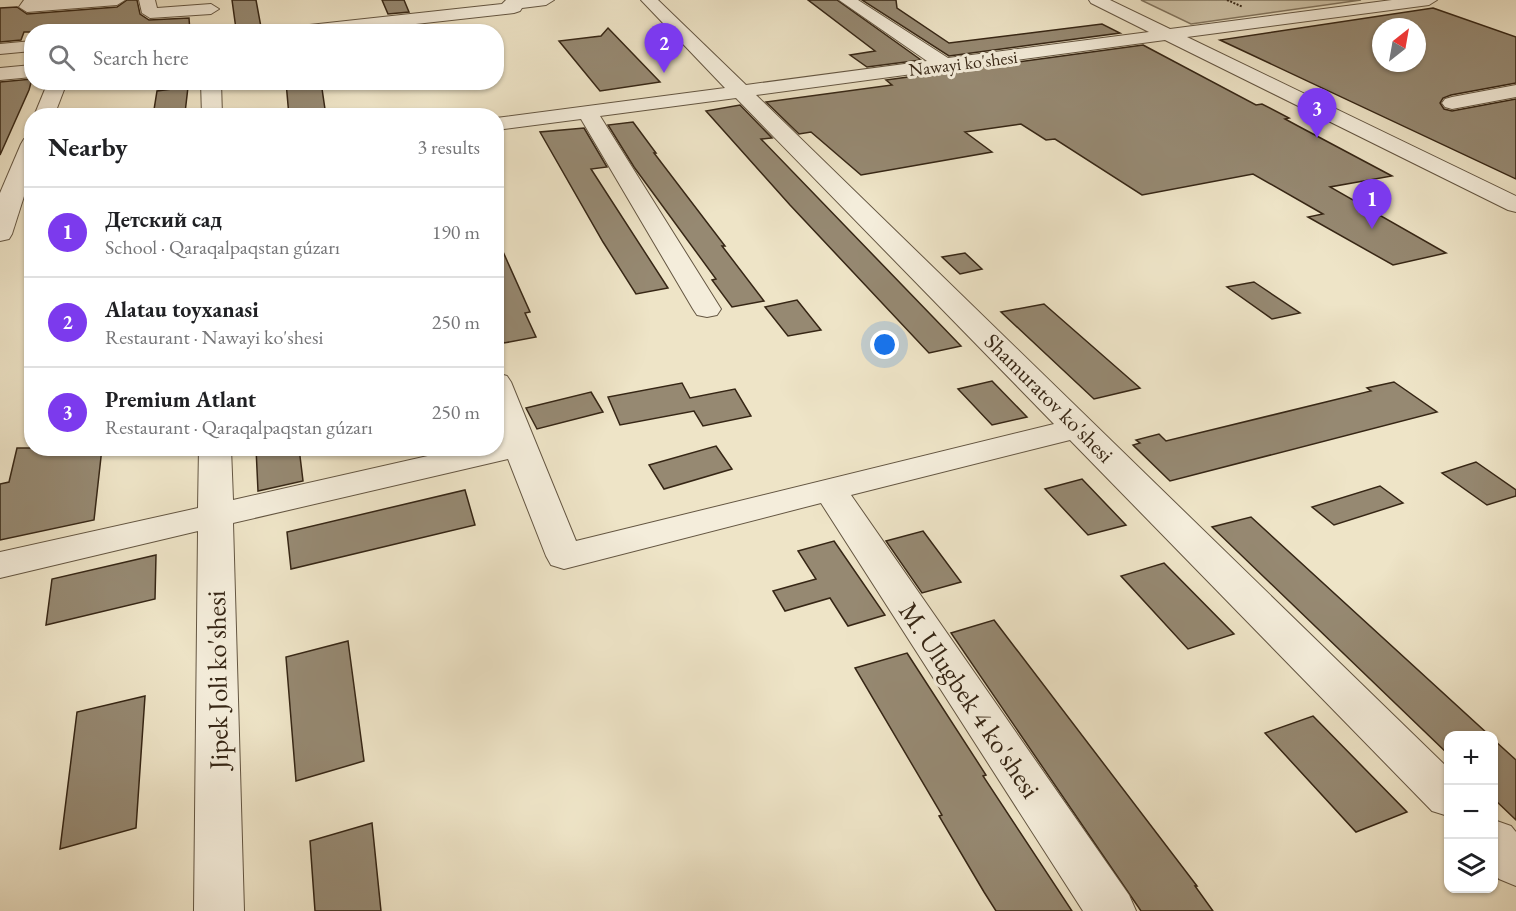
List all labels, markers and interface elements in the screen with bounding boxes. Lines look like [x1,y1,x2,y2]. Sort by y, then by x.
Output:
north arrow [1372,18,1426,72]
pin: 2 [644,23,684,73]
search box [24,24,504,90]
icon: search [45,41,78,74]
text: Search here [93,43,188,72]
street label: Nawayi ko'shesi [907,45,1019,81]
pin: 3 [1298,88,1336,138]
text: Nearby [48,130,128,164]
text: 3 results [417,134,480,160]
pin: 1 [1352,180,1392,229]
text: Детский сад [105,205,222,234]
text: 1 [62,219,73,245]
text: 190 m [432,219,480,245]
text: School · Qaraqalpaqstan gúzarı [105,234,340,260]
text: Alatau toyxanasi [105,295,259,324]
text: 2 [62,309,73,335]
text: 250 m [432,309,480,335]
text: Restaurant · Nawayi ko'shesi [105,324,323,350]
street label: Shamuratov ko'shesi [978,327,1120,469]
your location [870,330,899,359]
text: Premium Atlant [105,385,256,414]
text: 3 [62,399,73,425]
text: 250 m [432,399,480,425]
text: Restaurant · Qaraqalpaqstan gúzarı [105,414,373,440]
street label: Jipek Joli ko'shesi [198,590,236,772]
street label: M. Ulugbek 4 ko'shesi [891,595,1049,805]
map controls [1444,731,1498,893]
button: + [1444,731,1498,785]
button: − [1444,785,1498,839]
button: layers [1444,839,1498,893]

